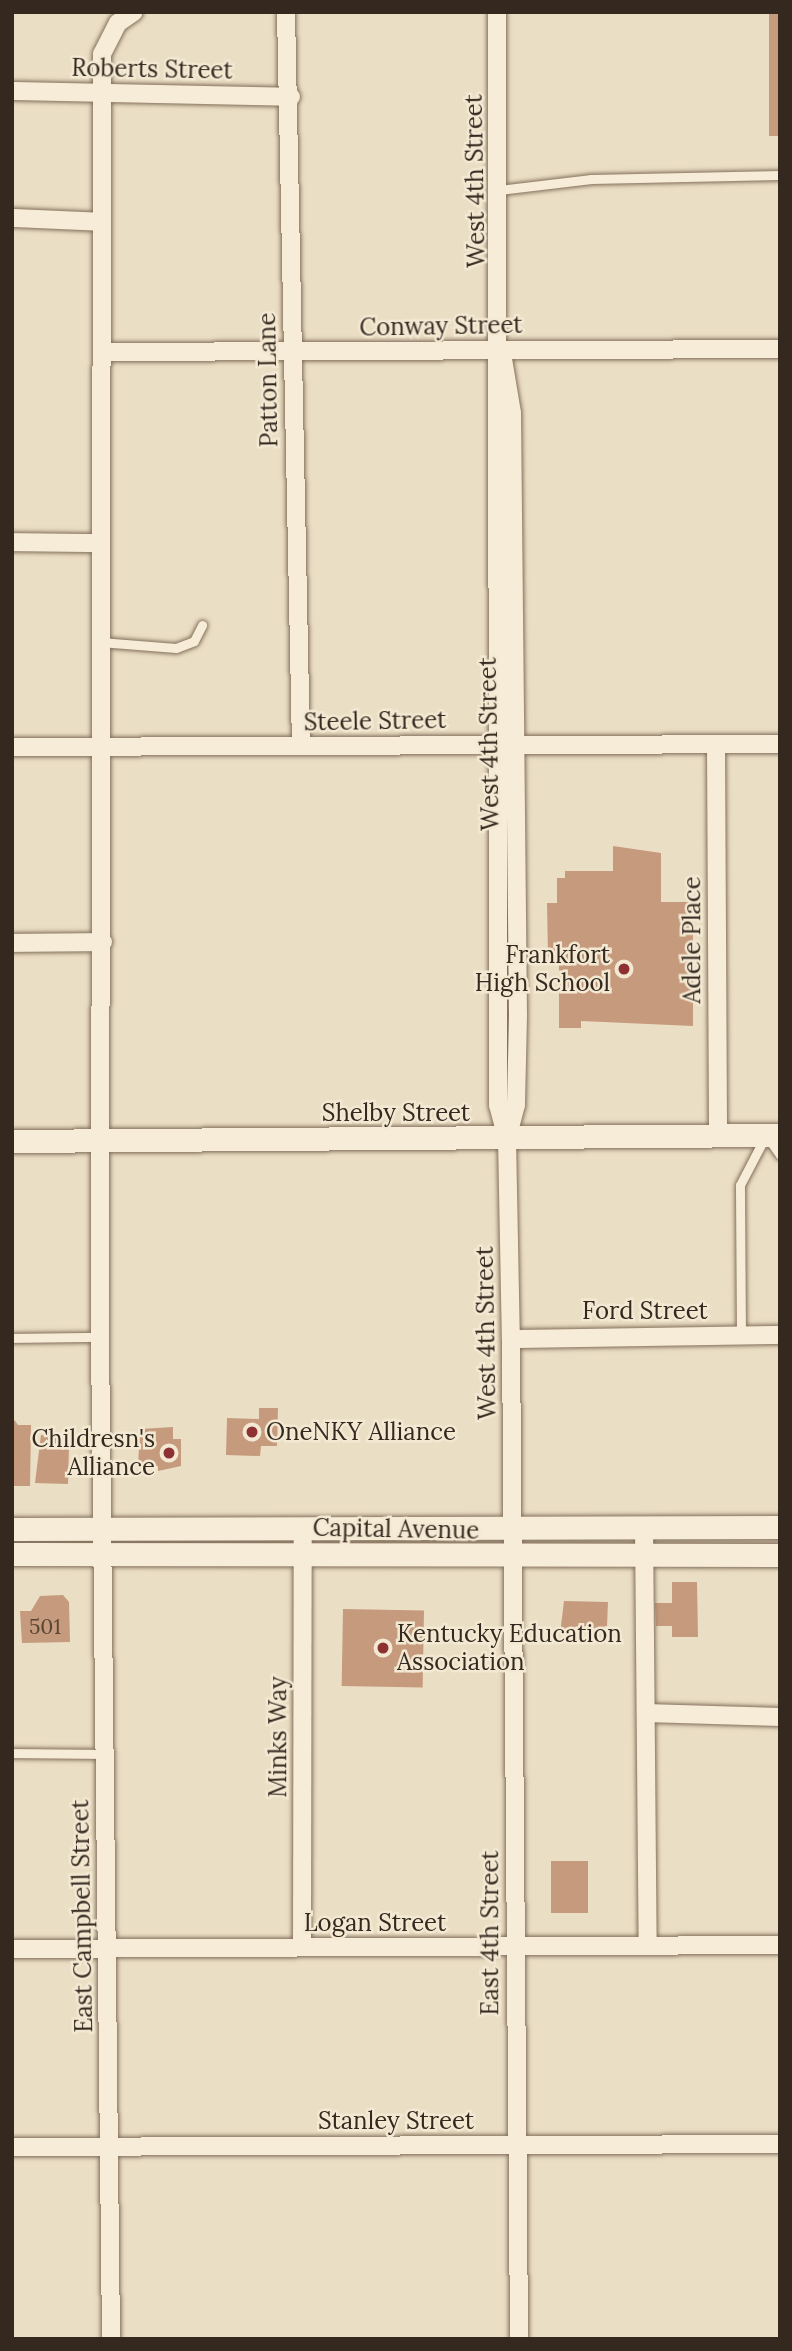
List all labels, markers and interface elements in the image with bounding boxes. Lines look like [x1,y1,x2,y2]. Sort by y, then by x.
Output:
street label: Roberts Street [71,53,233,85]
street label: West 4th Street [459,94,491,268]
street label: Conway Street [359,310,523,342]
street label: Patton Lane [252,312,284,448]
street label: West 4th Street [473,657,505,831]
street label: Steele Street [303,705,447,737]
street label: Adele Place [678,876,706,1004]
place label: Frankfort High School [475,941,610,997]
marker: Frankfort High School [616,961,632,977]
street label: Shelby Street [322,1099,470,1127]
street label: West 4th Street [470,1246,502,1420]
street label: Ford Street [582,1297,708,1325]
place label: OneNKY Alliance [266,1418,456,1446]
marker: OneNKY Alliance [244,1424,260,1440]
place label: Childresn's Alliance [32,1425,155,1481]
marker: Childresn's Alliance [161,1445,177,1461]
street label: Capital Avenue [312,1513,480,1545]
house number: 501 [29,1614,61,1640]
place label: Kentucky Education Association [397,1620,622,1676]
marker: Kentucky Education Association [375,1640,391,1656]
street label: Minks Way [264,1676,292,1798]
street label: East Campbell Street [66,1799,98,2033]
street label: East 4th Street [476,1850,504,2016]
street label: Logan Street [304,1909,446,1937]
street label: Stanley Street [318,2107,474,2135]

